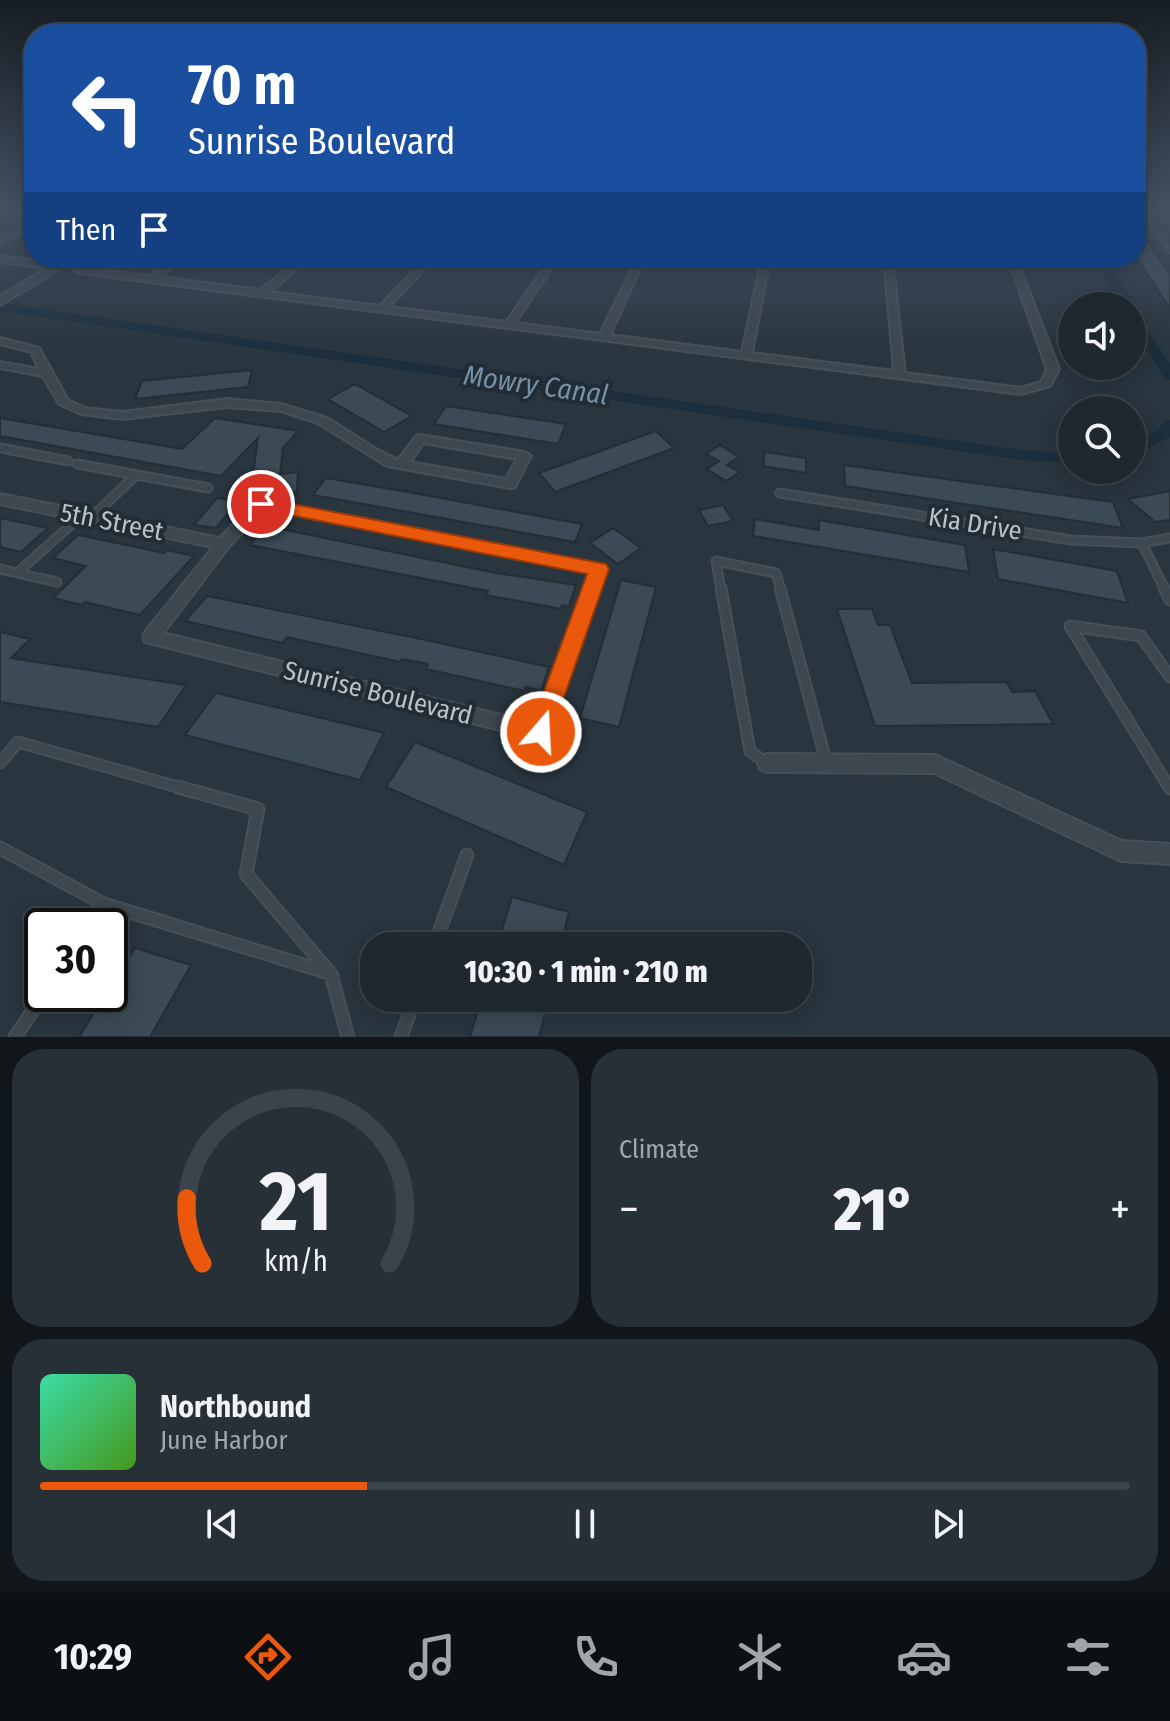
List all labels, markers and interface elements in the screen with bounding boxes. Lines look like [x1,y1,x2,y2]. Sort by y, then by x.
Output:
text: 70 m [188,52,296,119]
icon: left [56,56,160,160]
text: Sunrise Boulevard [188,120,455,164]
icon: arrive [132,208,176,252]
text: Then [56,212,116,248]
map controls [1058,292,1146,484]
button: sound [1058,292,1146,380]
water label: Mowry Canal [461,359,611,411]
button: search [1058,396,1146,484]
pin [227,470,295,538]
icon: arrive [239,482,283,526]
street label: 5th Street [58,497,166,547]
street label: Kia Drive [926,501,1024,547]
street label: Sunrise Boulevard [281,655,475,731]
position arrow [499,690,583,774]
speed limit sign: 30 [24,908,128,1012]
text: 10:30 · 1 min · 210 m [464,954,708,990]
text: Climate [619,1134,699,1165]
text: 21 [258,1152,332,1252]
text: 21° [834,1174,915,1246]
text: − [619,1183,639,1236]
text: + [1110,1183,1130,1236]
text: km/h [264,1244,327,1279]
text: Northbound [160,1389,311,1425]
text: June Harbor [160,1425,288,1456]
icon: previous [200,1502,244,1546]
icon: pause [563,1502,607,1546]
icon: next [926,1502,970,1546]
icon: directions [240,1629,296,1685]
icon: music [404,1629,460,1685]
icon: phone [568,1629,624,1685]
icon: climate [732,1629,788,1685]
icon: car [896,1629,952,1685]
icon: filters [1060,1629,1116,1685]
text: 10:29 [54,1635,132,1679]

